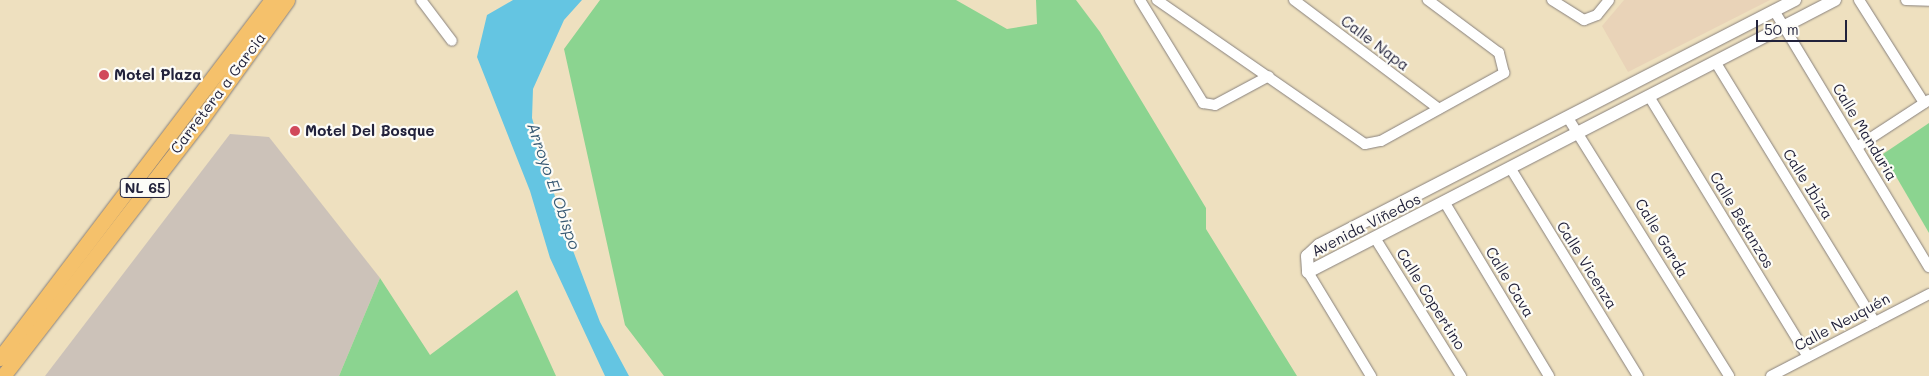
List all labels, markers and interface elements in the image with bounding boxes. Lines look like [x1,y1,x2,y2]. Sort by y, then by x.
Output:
scale bar [1759,10,1850,42]
street label: Calle Napa [1337,12,1413,74]
text: 50 m [1764,19,1799,39]
street label: Carretera a Garcia [167,29,269,157]
place label: Motel Plaza [114,66,201,84]
marker: Motel Plaza [98,69,110,81]
street label: Calle Manduria [1829,80,1901,184]
water label: Arroyo El Obispo [523,120,585,252]
place label: Motel Del Bosque [305,122,434,140]
marker: Motel Del Bosque [289,125,301,137]
street label: Calle Ibiza [1779,145,1837,223]
street label: Calle Betanzos [1706,169,1778,271]
road number: NL 65 [119,177,171,200]
street label: Avenida Viñedos [1308,190,1424,260]
street label: Calle Garda [1631,195,1693,281]
street label: Calle Vicenza [1553,218,1621,312]
street label: Calle Cava [1482,244,1538,320]
street label: Calle Copertino [1393,245,1469,353]
street label: Calle Neuquén [1791,289,1893,355]

